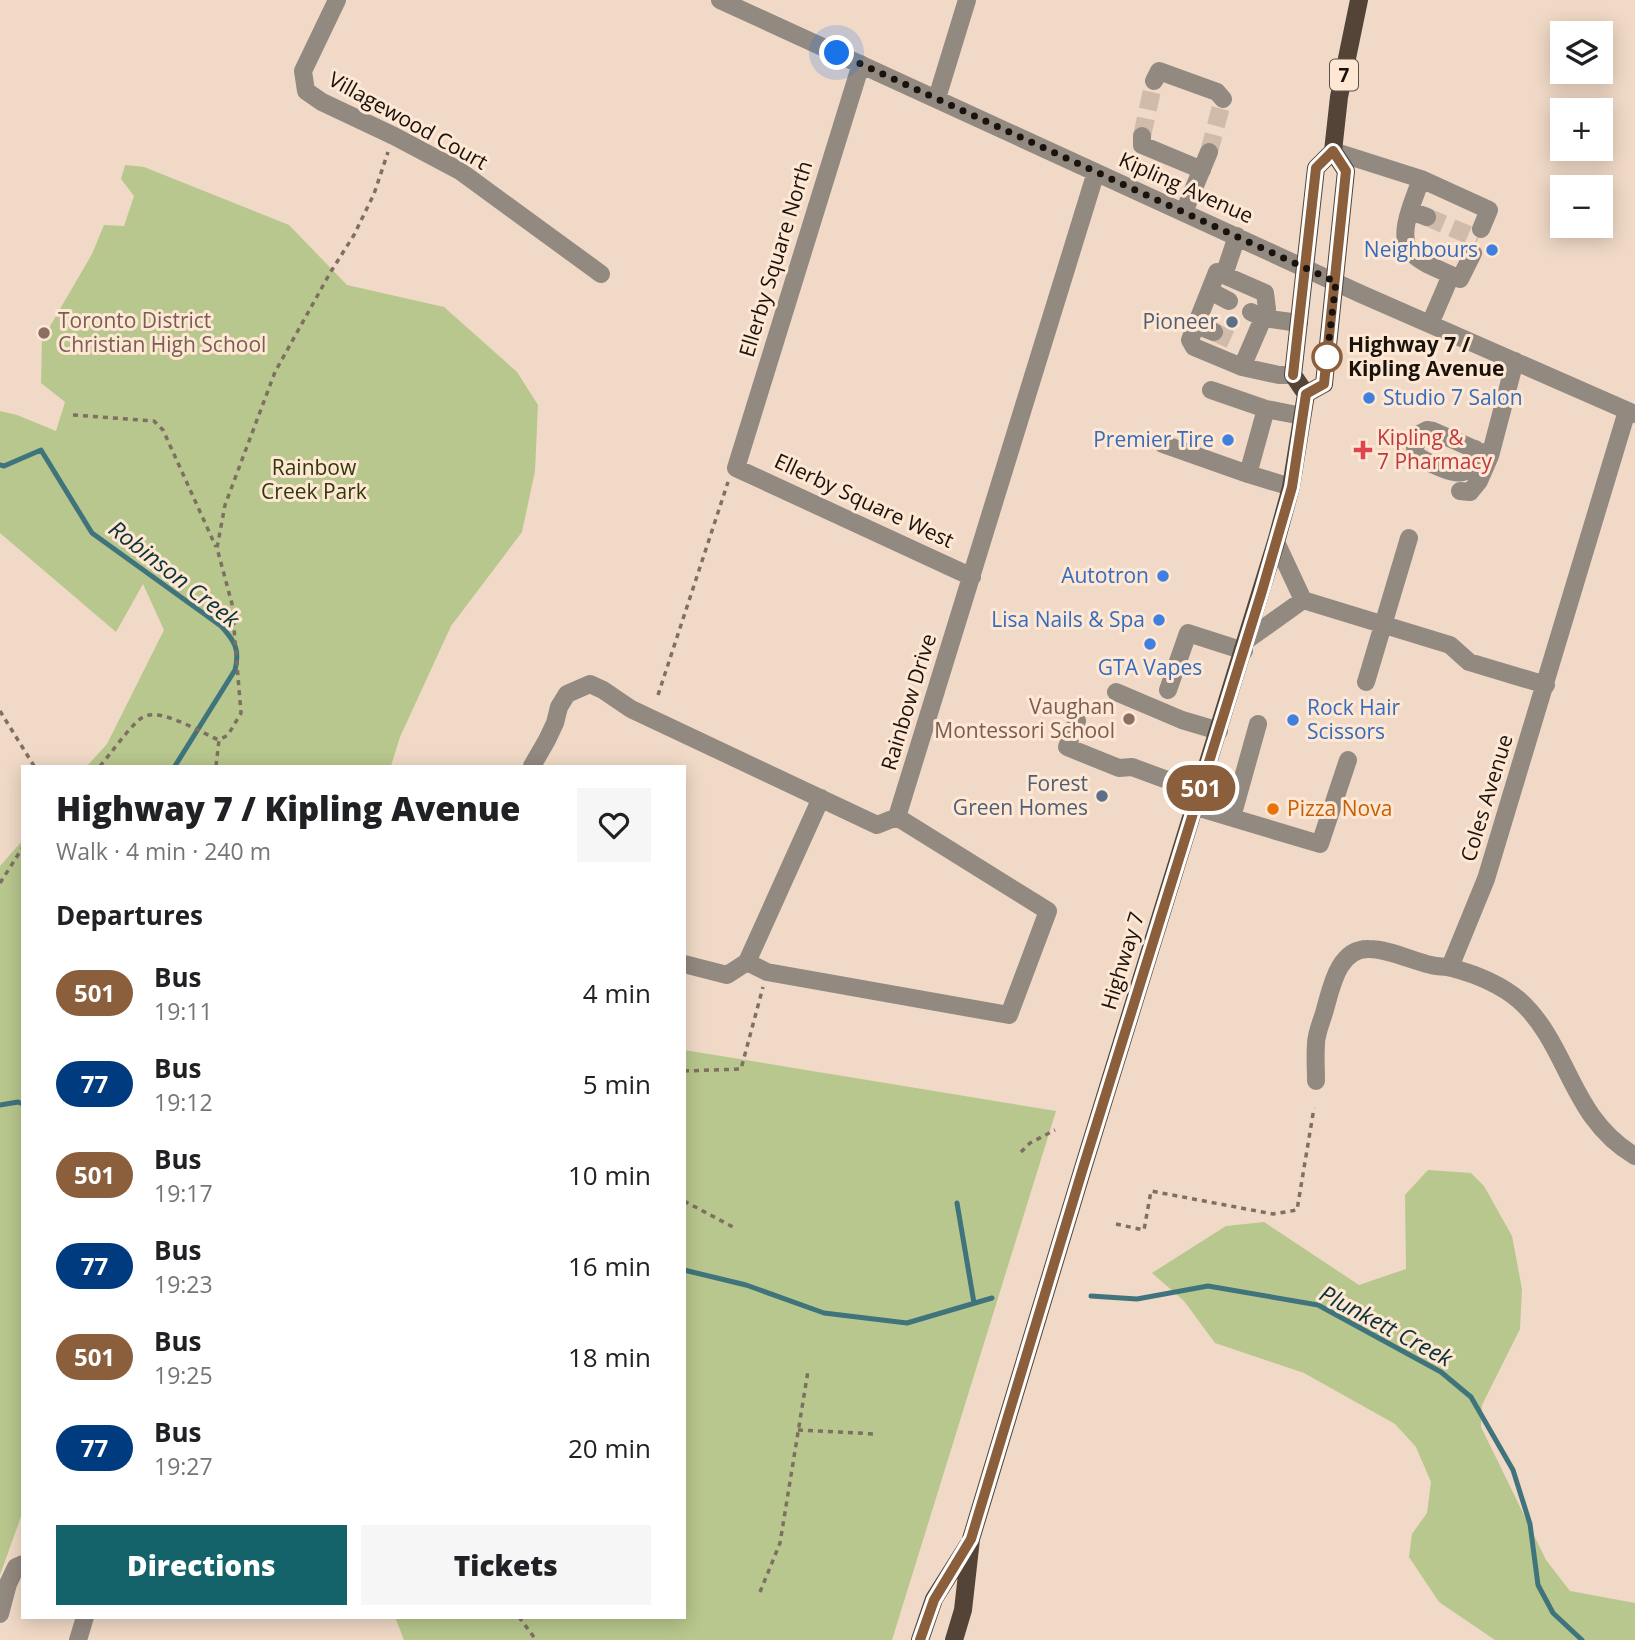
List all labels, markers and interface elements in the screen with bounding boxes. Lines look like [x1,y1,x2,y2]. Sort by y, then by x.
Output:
map controls [1550,21,1613,238]
button: layers [1550,21,1613,84]
your location [819,35,854,70]
road number: 7 [1330,60,1358,90]
street label: Villagewood Court [324,65,493,176]
button: + [1550,98,1613,161]
street label: Kipling Avenue [1115,145,1258,229]
street label: Ellerby Square North [732,157,818,360]
button: − [1550,175,1613,238]
place label: Neighbours [1364,235,1478,263]
marker: Neighbours [1484,242,1500,258]
place label: Toronto District Christian High School [58,306,266,358]
place label: Pioneer [1142,307,1218,335]
marker: Pioneer [1224,314,1240,330]
marker: Toronto District Christian High School [36,325,52,341]
place label: Highway 7 / Kipling Avenue [1348,330,1504,382]
marker: Highway 7 / Kipling Avenue [1312,342,1342,372]
place label: Studio 7 Salon [1383,383,1523,411]
marker: Studio 7 Salon [1361,390,1377,406]
place label: Kipling & 7 Pharmacy [1377,423,1492,475]
place label: Premier Tire [1093,425,1214,453]
marker: Premier Tire [1220,432,1236,448]
marker: Kipling & 7 Pharmacy [1355,442,1371,458]
street label: Ellerby Square West [770,446,959,554]
park label: Rainbow Creek Park [261,453,367,505]
water label: Robinson Creek [103,512,247,635]
place label: Autotron [1061,561,1149,589]
marker: Autotron [1155,568,1171,584]
place label: Lisa Nails & Spa [991,605,1145,633]
marker: Lisa Nails & Spa [1151,612,1167,628]
street label: Rainbow Drive [874,630,942,773]
marker: GTA Vapes [1142,636,1158,652]
place label: GTA Vapes [1098,653,1202,681]
place label: Vaughan Montessori School [934,692,1115,744]
place label: Rock Hair Scissors [1307,693,1401,745]
marker: Vaughan Montessori School [1121,711,1137,727]
marker: Rock Hair Scissors [1285,712,1301,728]
street label: Coles Avenue [1453,731,1519,865]
line badge: 501 [1161,765,1241,811]
place label: Forest Green Homes [953,769,1088,821]
text: 501 [1180,771,1222,804]
text: Highway 7 / Kipling Avenue [56,786,520,831]
button: heart [577,788,651,862]
marker: Forest Green Homes [1094,788,1110,804]
place label: Pizza Nova [1287,794,1392,822]
marker: Pizza Nova [1265,801,1281,817]
text: Walk · 4 min · 240 m [56,835,271,867]
text: Departures [56,897,203,933]
street label: Highway 7 [1094,908,1150,1013]
text: Bus [154,959,201,995]
text: 4 min [583,975,651,1011]
text: 501 [74,976,115,1009]
text: 19:11 [154,995,213,1027]
text: Bus [154,1050,201,1086]
text: 5 min [583,1066,651,1102]
text: 77 [81,1067,108,1100]
text: 19:12 [154,1086,213,1118]
text: Bus [154,1141,201,1177]
text: 10 min [568,1157,651,1193]
text: 501 [74,1158,115,1191]
text: 19:17 [154,1177,213,1209]
text: Bus [154,1232,201,1268]
text: 16 min [568,1248,651,1284]
text: 77 [81,1249,108,1282]
text: 19:23 [154,1268,213,1300]
water label: Plunkett Creek [1315,1277,1459,1374]
text: Bus [154,1323,201,1359]
text: 18 min [568,1339,651,1375]
text: 501 [74,1340,115,1373]
text: 19:25 [154,1359,213,1391]
text: Bus [154,1414,201,1450]
text: 20 min [568,1430,651,1466]
text: 77 [81,1431,108,1464]
text: 19:27 [154,1450,213,1482]
button: Directions [56,1525,347,1605]
button: Tickets [361,1525,651,1605]

